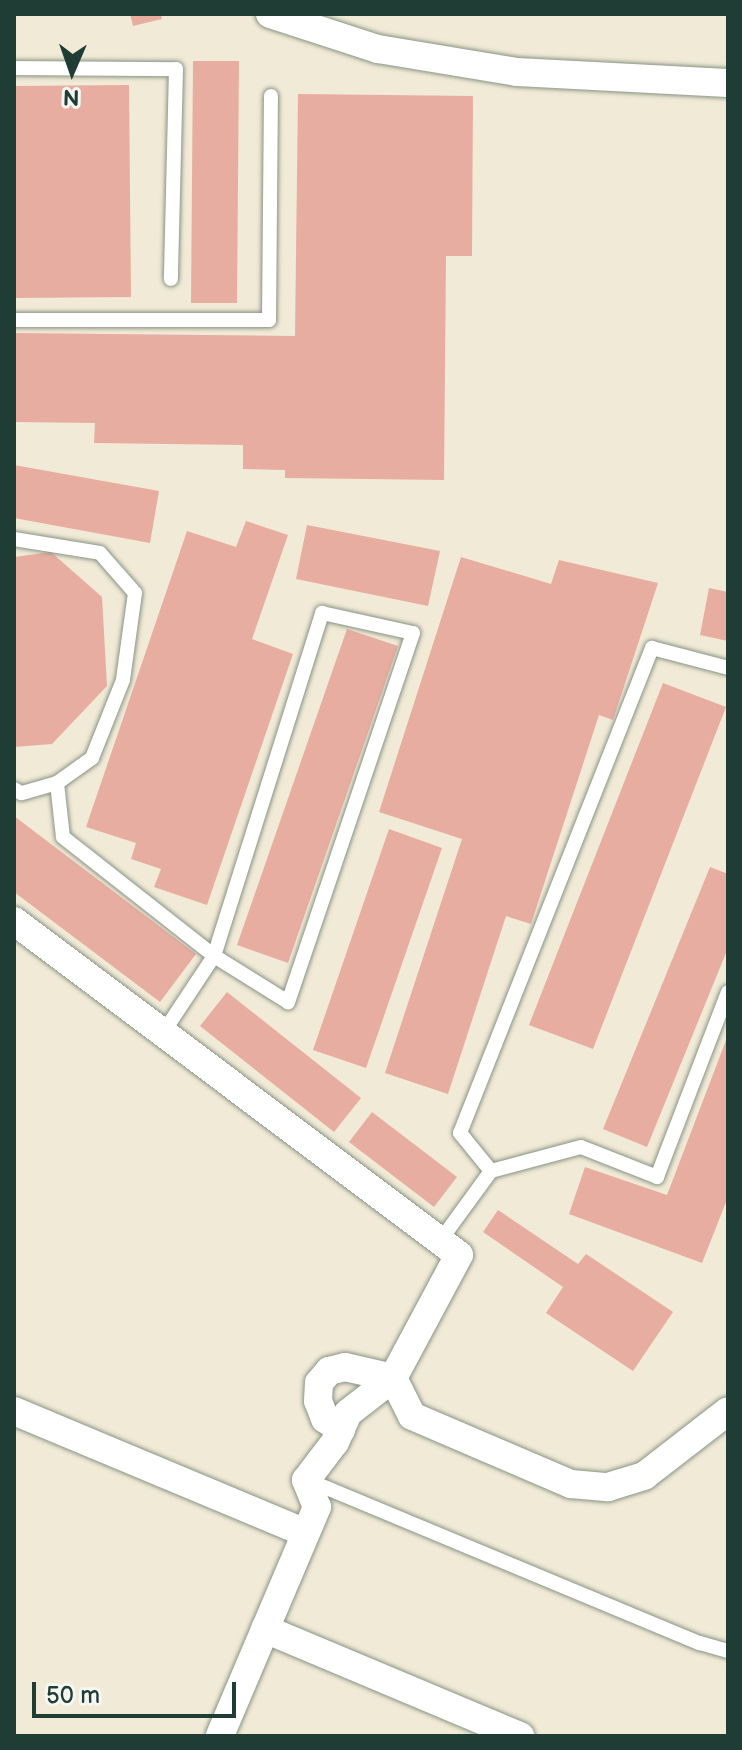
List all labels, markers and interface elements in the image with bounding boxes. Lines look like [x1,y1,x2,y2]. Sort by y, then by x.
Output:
north arrow [32,32,112,112]
text: N [62,83,80,110]
scale bar [36,1666,240,1716]
text: 50 m [46,1681,100,1710]

